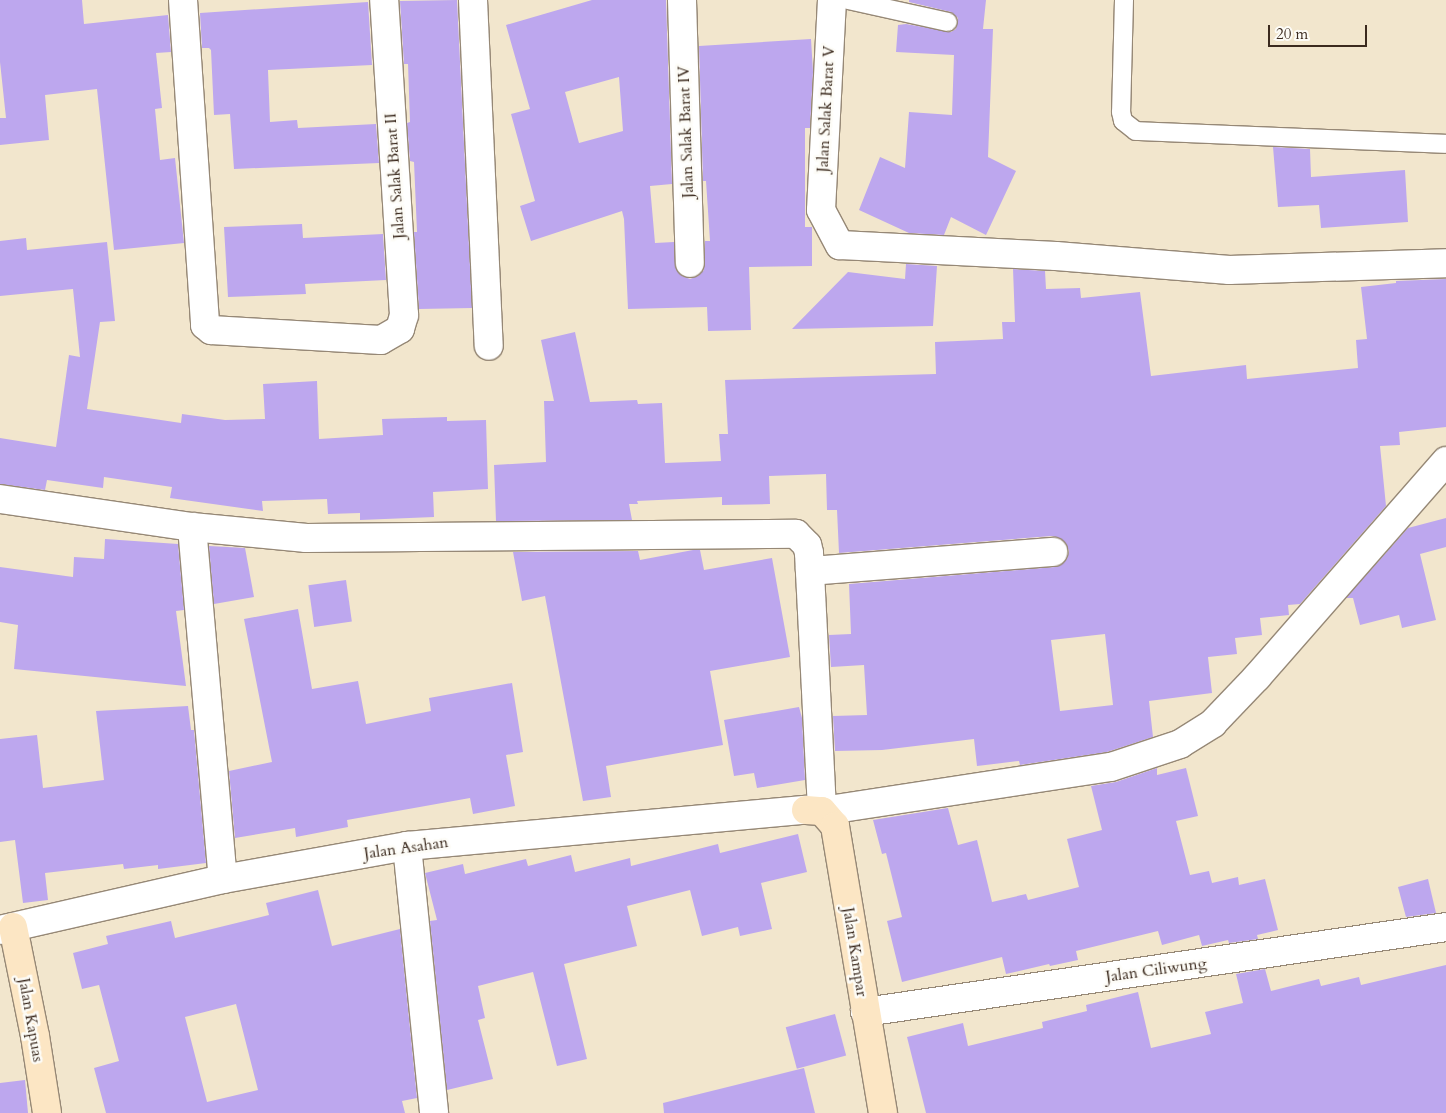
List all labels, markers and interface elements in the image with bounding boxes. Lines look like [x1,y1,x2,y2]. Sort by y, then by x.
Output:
scale bar [1271,15,1370,47]
text: 20 m [1276,24,1308,44]
street label: Jalan Salak Barat V [813,45,839,173]
street label: Jalan Salak Barat IV [674,65,698,199]
street label: Jalan Salak Barat II [381,112,409,240]
street label: Jalan Asahan [363,833,449,863]
street label: Jalan Kampar [838,906,872,998]
street label: Jalan Ciliwung [1104,953,1208,987]
street label: Jalan Kapuas [14,976,48,1064]

